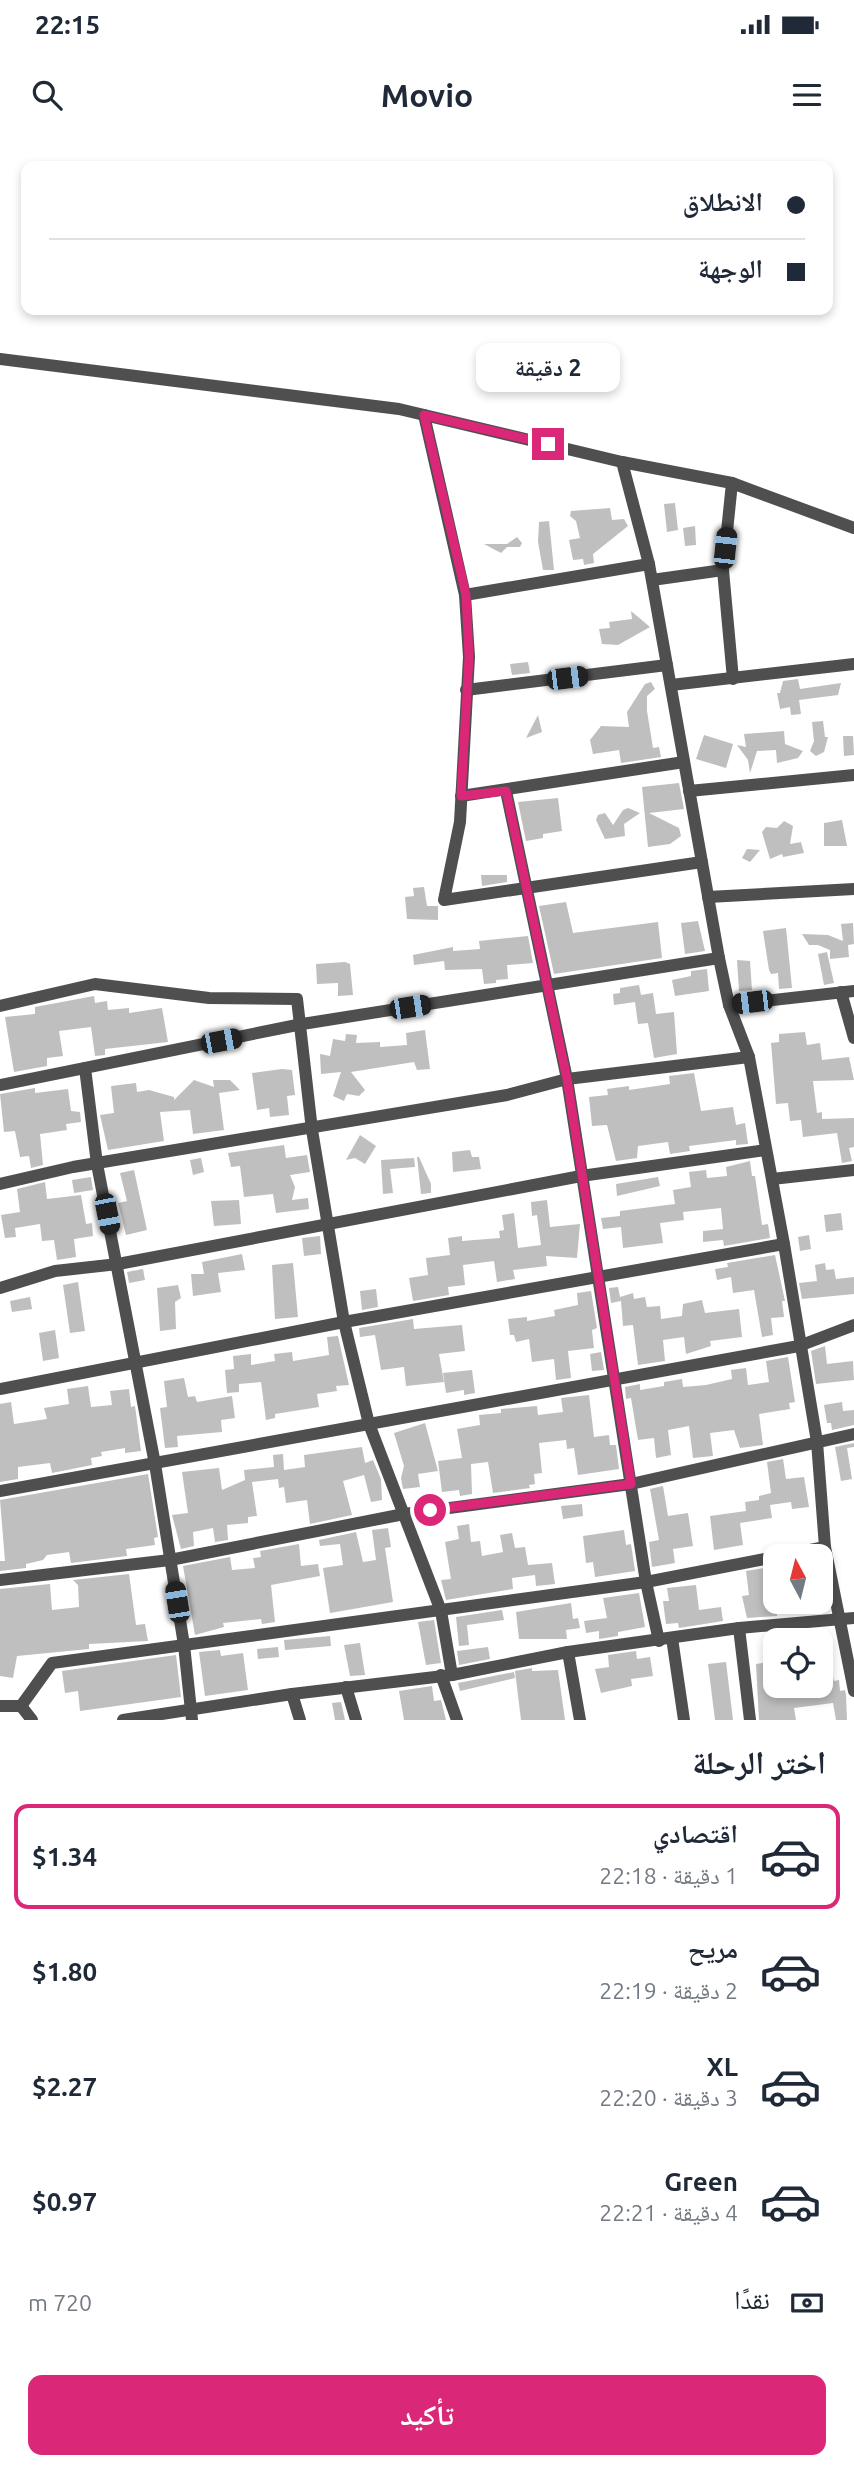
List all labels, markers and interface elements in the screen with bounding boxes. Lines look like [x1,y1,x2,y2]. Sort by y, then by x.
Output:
text: 22:15 [35,10,100,39]
icon: search [28,76,66,114]
icon: menu [788,76,826,114]
text: Movio [381,77,473,113]
text: الانطلاق [683,187,763,216]
text: الوجهة [698,254,763,283]
callout: 2 دقيقة [476,342,620,392]
text: 2 دقيقة [515,355,581,380]
route end [532,428,564,460]
car [713,526,738,570]
car [545,665,590,691]
car [730,989,775,1015]
car [388,993,433,1021]
car [199,1027,244,1055]
car [93,1191,122,1237]
route start [414,1494,446,1526]
north arrow [763,1544,833,1614]
map controls [763,1544,833,1698]
car [164,1580,191,1624]
button: locate [763,1628,833,1698]
text: اختر الرحلة [692,1744,826,1780]
text: اقتصادي [653,1819,738,1848]
icon: car [759,1825,822,1888]
text: $1.34 [32,1842,97,1871]
text: 1 دقيقة · 22:18 [599,1863,738,1888]
text: مريح [688,1934,738,1963]
icon: car [759,1940,822,2003]
text: $1.80 [32,1957,97,1986]
text: 2 دقيقة · 22:19 [599,1978,738,2003]
text: XL [707,2052,738,2081]
icon: car [759,2055,822,2118]
text: $2.27 [32,2072,97,2101]
text: 3 دقيقة · 22:20 [599,2085,738,2110]
text: Green [664,2167,738,2196]
icon: car [759,2170,822,2233]
text: $0.97 [32,2187,97,2216]
text: 4 دقيقة · 22:21 [599,2200,738,2225]
icon: cash [788,2284,826,2322]
text: نقدًا [734,2285,770,2314]
text: 720 m [28,2290,92,2315]
button: تأكيد [28,2375,826,2455]

